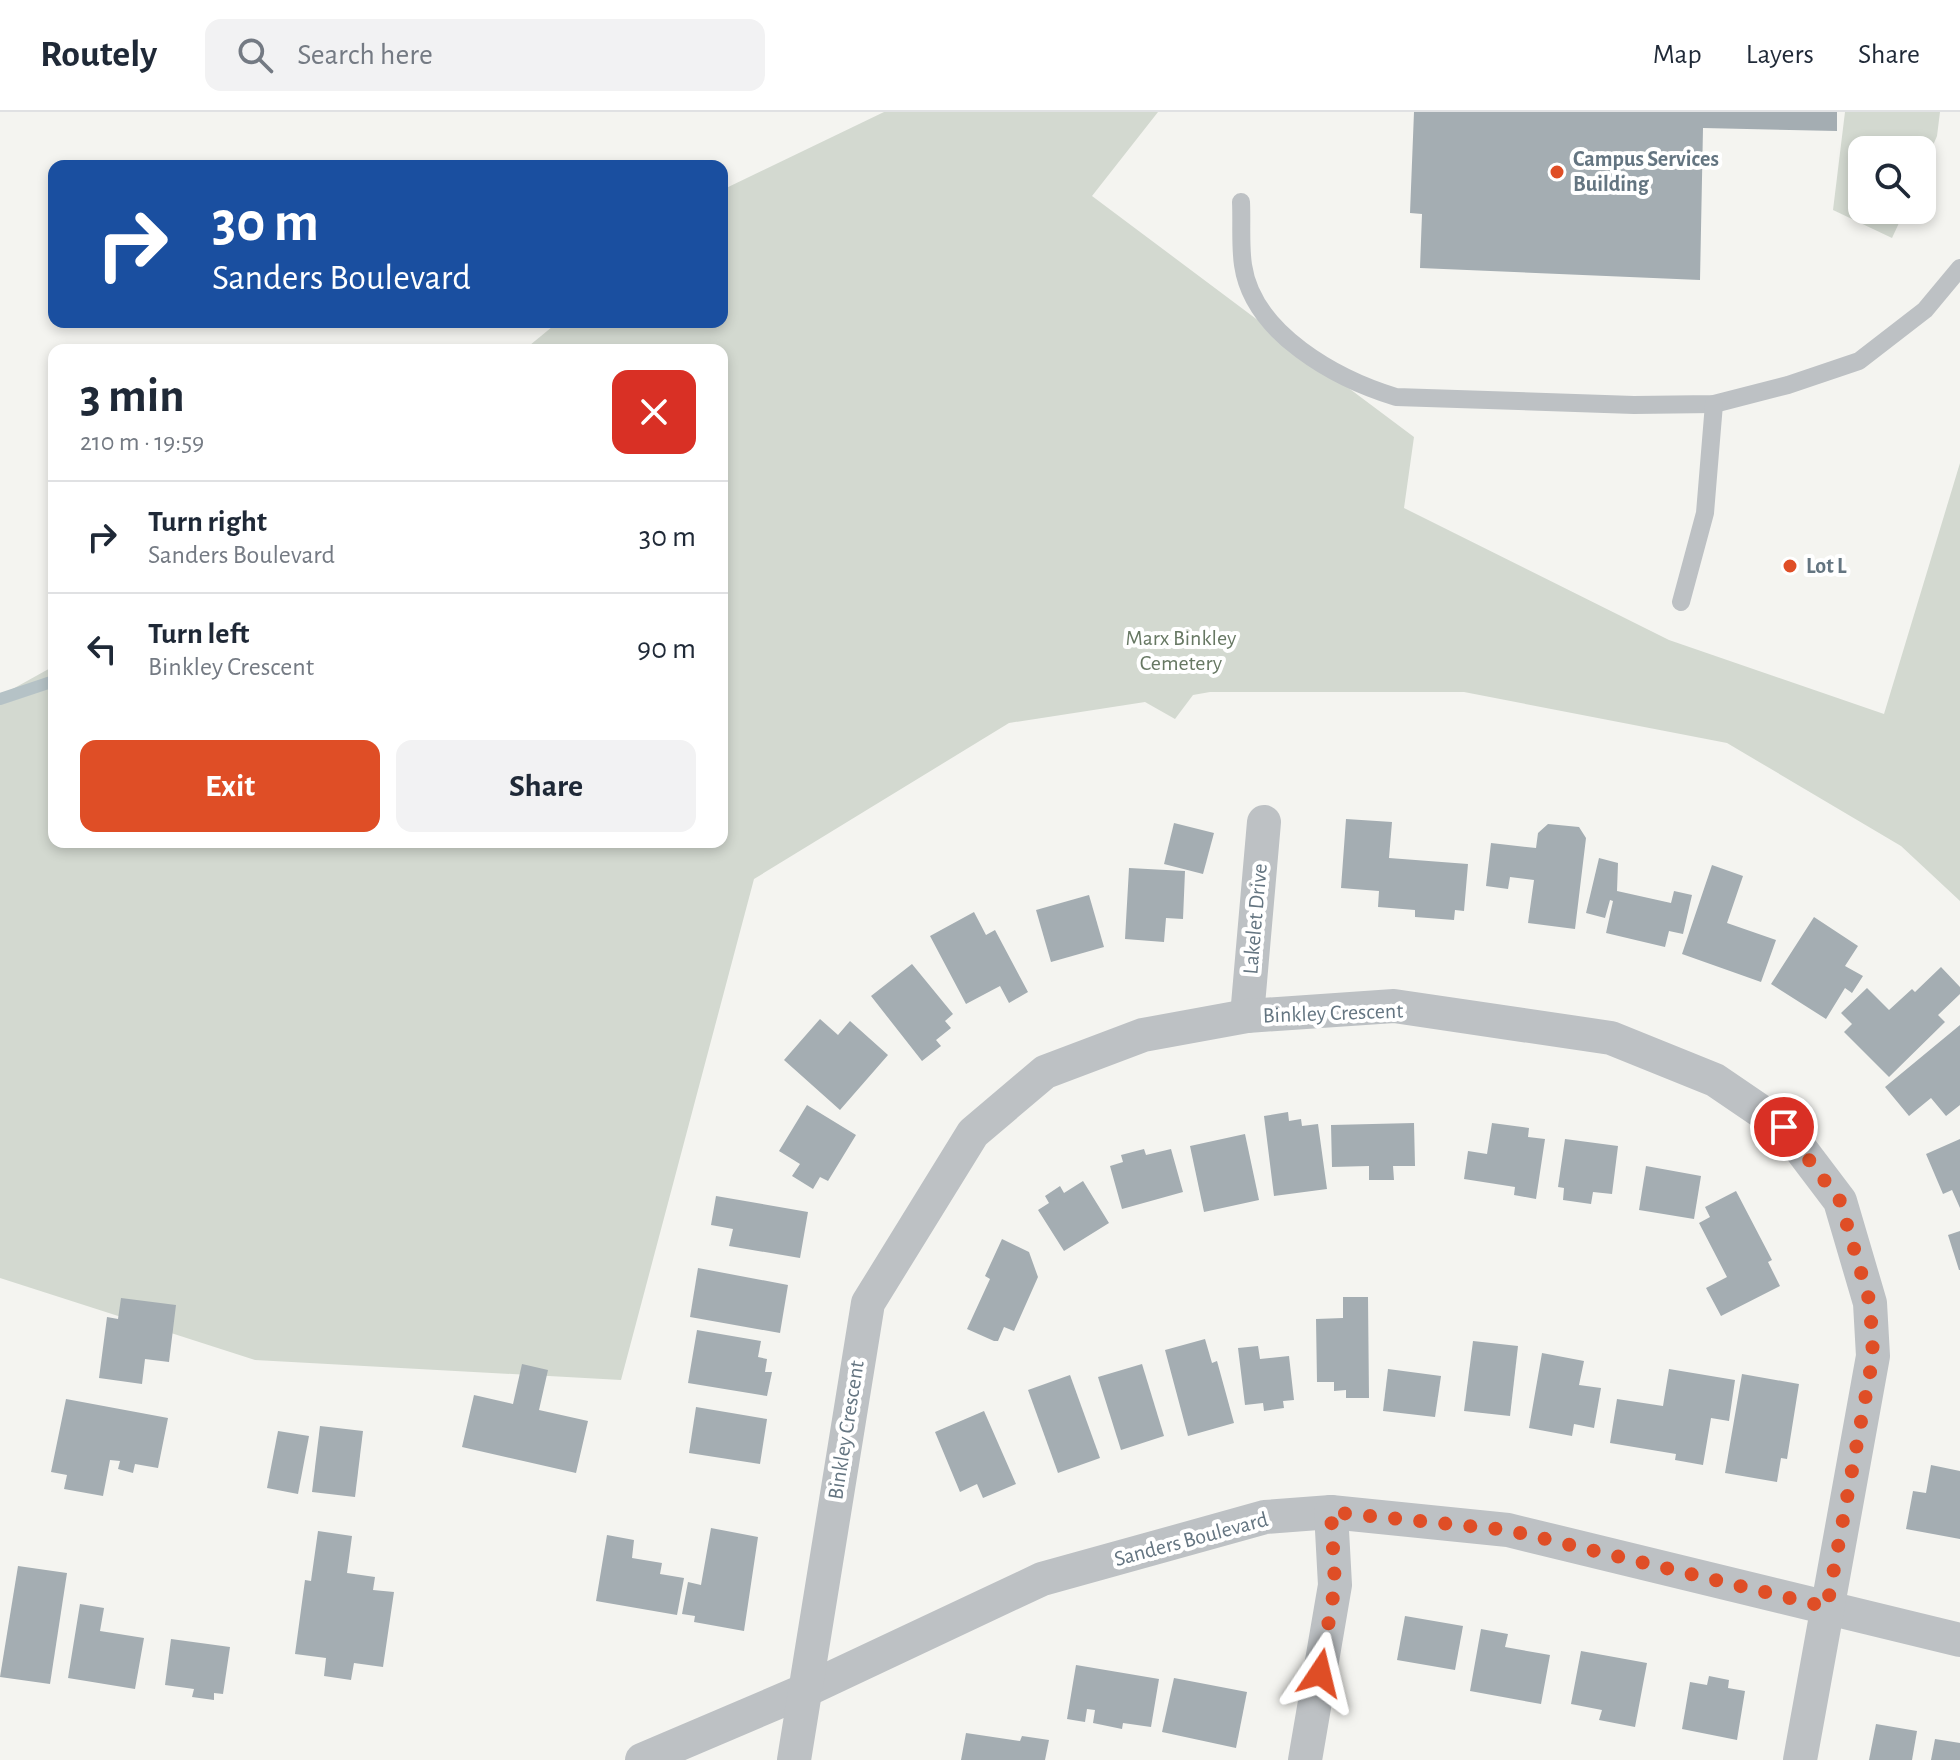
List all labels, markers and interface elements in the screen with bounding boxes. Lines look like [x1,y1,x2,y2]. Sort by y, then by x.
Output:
search box [205,19,765,91]
icon: search [233,33,277,77]
text: Routely [40,36,157,74]
text: Search here [297,40,433,70]
text: Map [1653,41,1702,69]
text: Layers [1746,41,1814,69]
text: Share [1858,41,1920,69]
map controls [1848,136,1936,224]
button: search [1848,136,1936,224]
place label: Campus Services Building [1573,148,1719,195]
marker: Campus Services Building [1548,163,1566,181]
icon: right [80,192,184,296]
text: 30 m [212,195,319,251]
text: Sanders Boulevard [212,260,471,296]
button: close [612,370,696,454]
text: 3 min [80,373,185,421]
text: 210 m · 19:59 [80,429,204,455]
text: Turn right [148,507,267,537]
icon: right [80,515,124,559]
text: 30 m [639,522,696,552]
text: Sanders Boulevard [148,542,335,568]
place label: Lot L [1806,555,1847,577]
marker: Lot L [1781,557,1799,575]
text: Turn left [148,619,249,649]
icon: left [80,627,124,671]
park label: Marx Binkley Cemetery [1126,627,1237,674]
text: 90 m [637,634,696,664]
text: Binkley Crescent [148,654,314,680]
button: Exit [80,740,380,832]
button: Share [396,740,696,832]
street label: Lakelet Drive [1239,863,1271,975]
street label: Binkley Crescent [1262,1000,1404,1026]
pin [1750,1093,1818,1161]
icon: arrive [1762,1105,1806,1149]
street label: Binkley Crescent [824,1359,868,1501]
street label: Sanders Boulevard [1112,1508,1270,1570]
position arrow [1278,1631,1362,1715]

